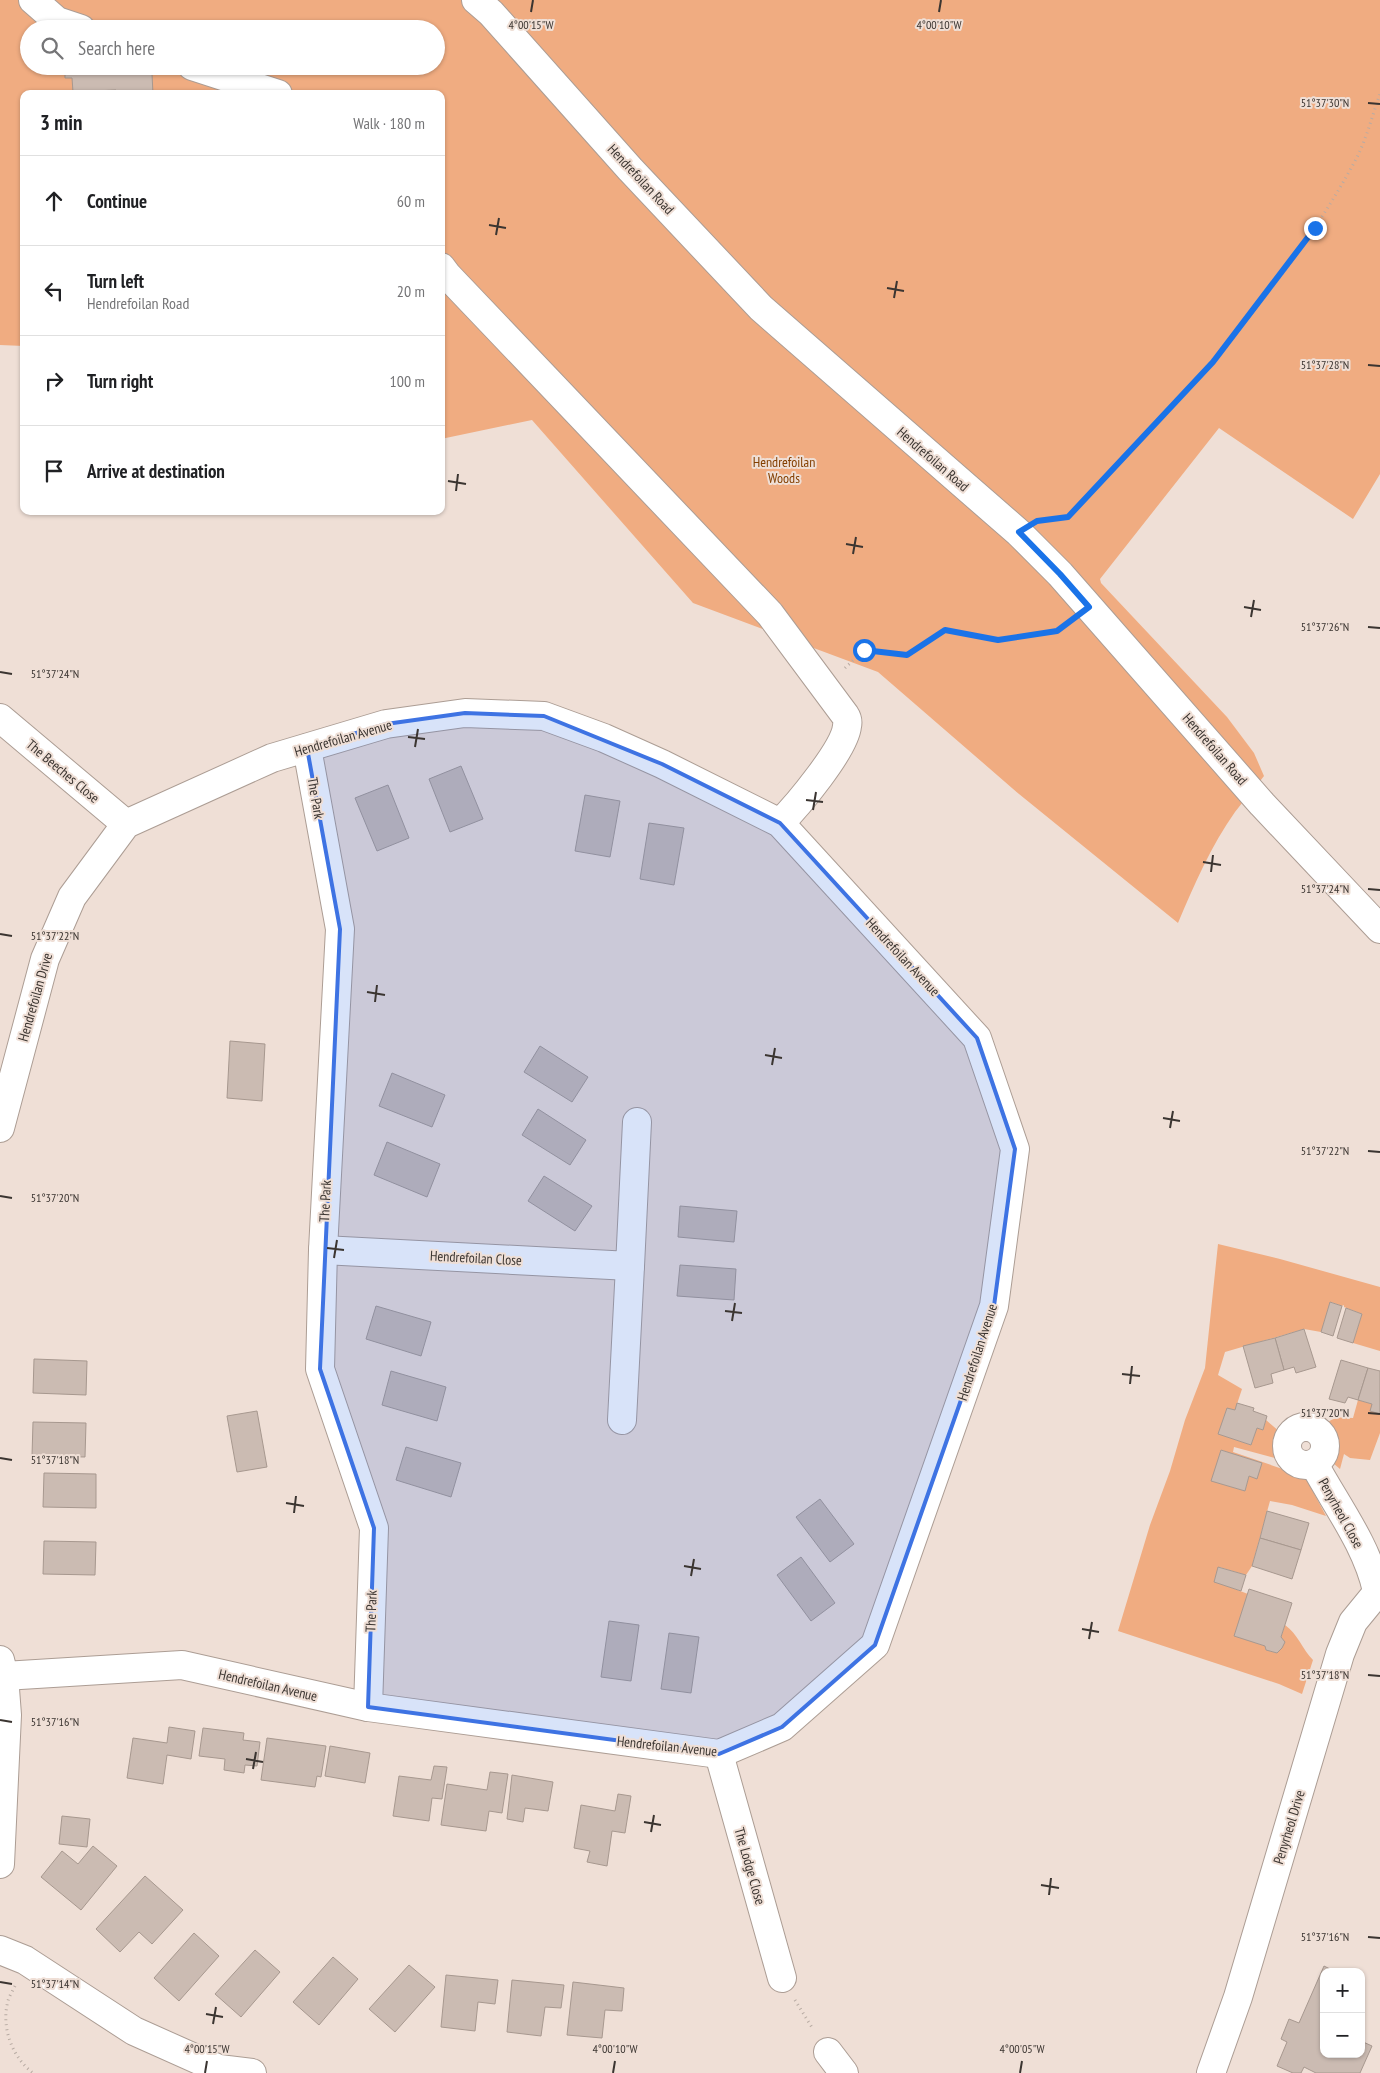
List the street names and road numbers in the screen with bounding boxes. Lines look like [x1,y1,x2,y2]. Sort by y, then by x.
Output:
street label: Hendrefoilan Road [604,140,678,218]
street label: Hendrefoilan Road [893,423,973,495]
street label: Hendrefoilan Road [1179,709,1251,789]
street label: Hendrefoilan Avenue [292,715,394,761]
street label: The Beeches Close [23,735,103,807]
street label: The Park [303,776,329,821]
street label: Hendrefoilan Avenue [862,914,944,1000]
street label: Hendrefoilan Drive [14,951,56,1043]
street label: The Park [315,1179,335,1222]
street label: Hendrefoilan Close [430,1247,523,1269]
street label: Hendrefoilan Avenue [953,1301,1001,1403]
street label: Penyrheol Close [1314,1475,1368,1551]
street label: The Park [361,1589,381,1632]
street label: Hendrefoilan Avenue [217,1665,319,1705]
street label: Hendrefoilan Avenue [616,1732,718,1760]
street label: Penyrheol Drive [1269,1788,1309,1866]
street label: The Lodge Close [730,1825,770,1907]

